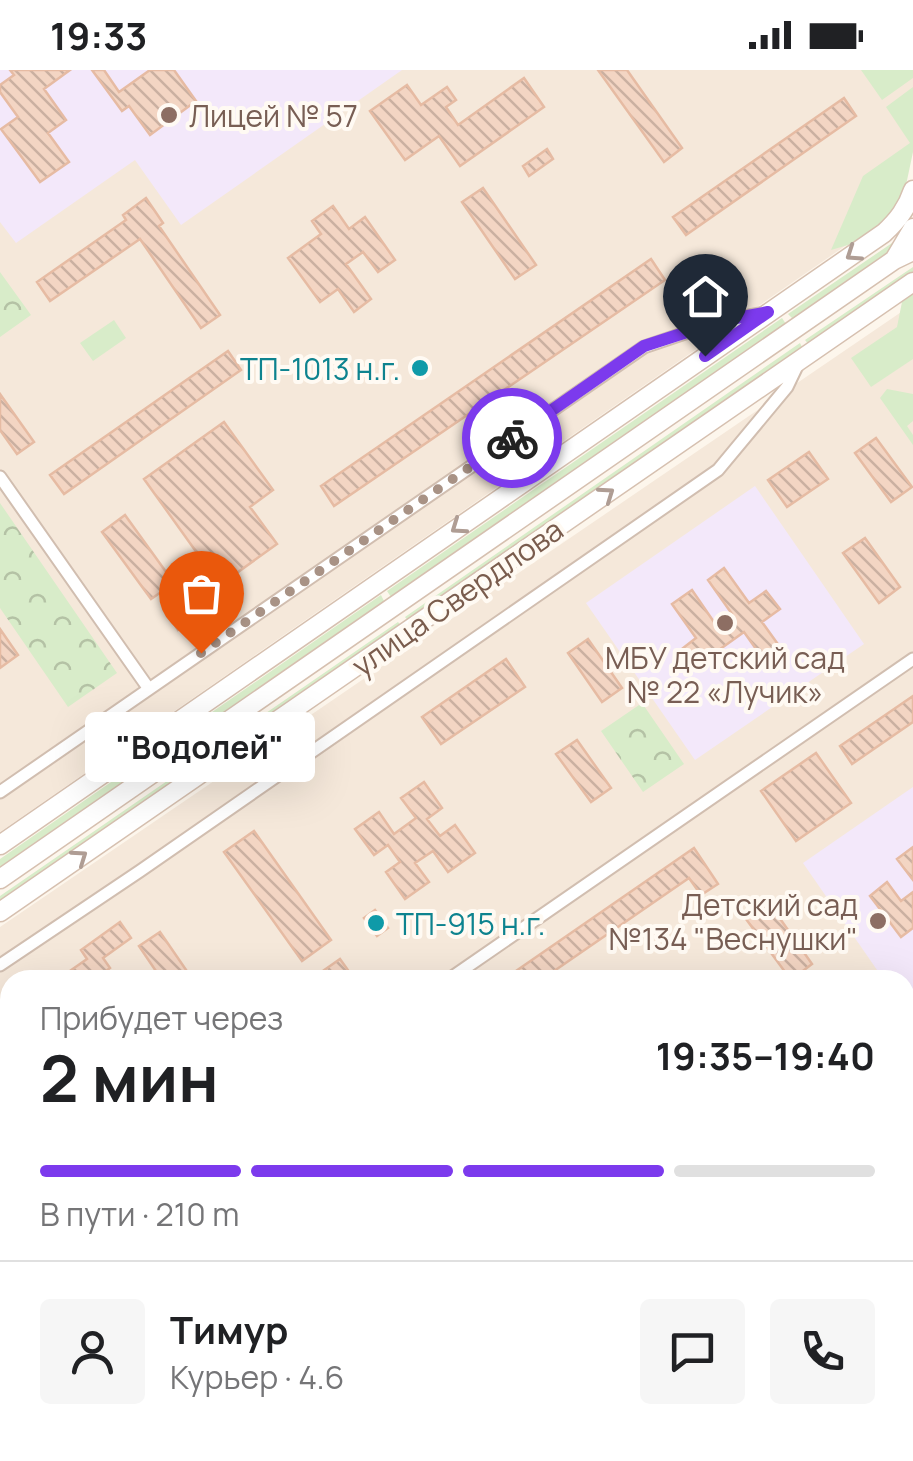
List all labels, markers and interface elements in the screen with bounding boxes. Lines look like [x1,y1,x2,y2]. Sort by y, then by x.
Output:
text: 19:33 [50,9,147,61]
place label: Лицей № 57 [189,95,358,136]
marker: Лицей № 57 [158,104,180,126]
one-way arrow [845,242,863,261]
pin [663,254,748,357]
icon: home [678,269,733,324]
place label: ТП-1013 н.г. [240,348,400,389]
marker: ТП-1013 н.г. [409,357,431,379]
courier [462,388,562,488]
icon: bike [485,411,540,466]
one-way arrow [597,487,615,506]
street label: улица Свердлова [343,509,571,685]
one-way arrow [451,515,470,533]
pin [159,551,244,654]
icon: bag [174,566,229,621]
marker: МБУ детский сад № 22 «Лучик» [714,612,736,634]
place label: МБУ детский сад № 22 «Лучик» [605,637,845,712]
callout: "Водолей" [86,713,316,783]
text: "Водолей" [116,725,284,769]
one-way arrow [69,851,88,869]
place label: Детский сад №134 "Веснушки" [609,884,858,959]
place label: ТП-915 н.г. [396,903,545,944]
marker: Детский сад №134 "Веснушки" [867,910,889,932]
marker: ТП-915 н.г. [365,912,387,934]
text: Прибудет через [40,996,283,1040]
text: 19:35–19:40 [656,1029,875,1081]
text: 2 мин [40,1033,219,1122]
text: В пути · 210 m [40,1192,239,1236]
button: person [40,1299,145,1404]
button: chat [640,1299,745,1404]
button: phone [770,1299,875,1404]
text: Тимур [170,1303,288,1355]
text: Курьер · 4.6 [170,1355,344,1399]

